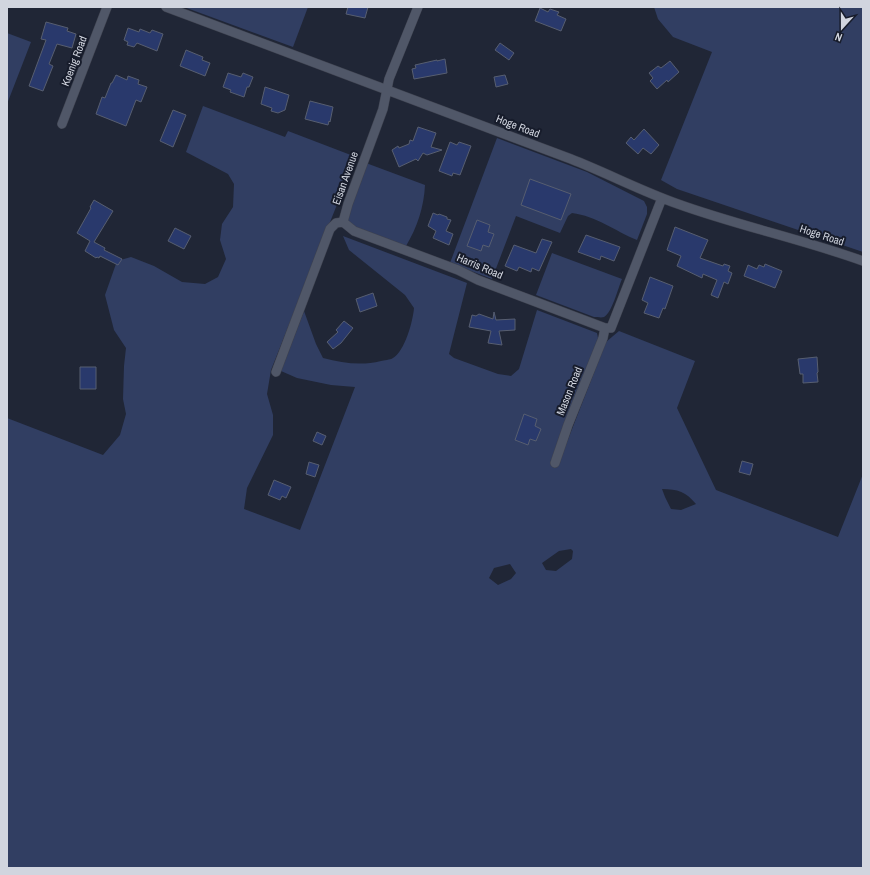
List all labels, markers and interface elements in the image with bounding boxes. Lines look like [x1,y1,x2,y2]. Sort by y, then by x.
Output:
north arrow [822,8,862,48]
text: N [833,30,844,45]
street label: Koenig Road [58,34,90,88]
street label: Hoge Road [494,111,542,141]
street label: Eisan Avenue [329,150,361,206]
street label: Hoge Road [798,221,846,249]
street label: Harris Road [455,250,505,282]
street label: Mason Road [553,365,585,417]

